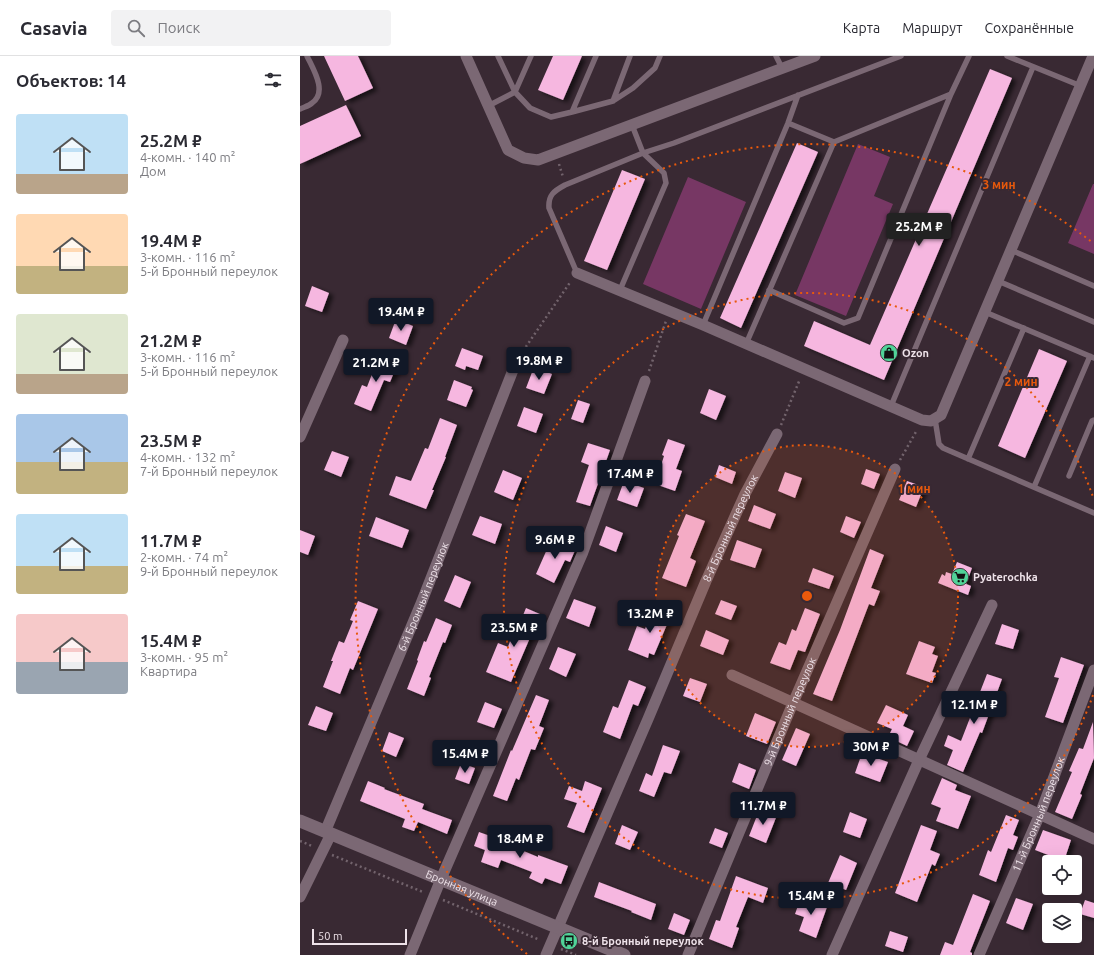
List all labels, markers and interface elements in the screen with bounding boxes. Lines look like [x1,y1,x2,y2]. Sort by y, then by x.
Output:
search box [111,10,391,46]
text: Casavia [20,17,87,39]
icon: search [125,17,147,39]
text: Поиск [157,19,200,36]
text: Карта [843,20,880,36]
text: Маршрут [902,20,963,36]
text: Сохранённые [985,20,1074,36]
icon: filters [262,69,284,91]
text: Объектов: 14 [16,71,126,90]
icon: home [48,130,96,178]
text: 25.2M ₽ [140,131,202,150]
text: 4-комн. · 140 m² [140,150,235,164]
text: Дом [140,164,166,178]
text: 3 мин [982,178,1016,191]
pin: 25.2M ₽ [882,213,956,247]
text: 25.2M ₽ [895,219,943,233]
icon: home [48,230,96,278]
text: 19.4M ₽ [140,231,202,250]
text: 3-комн. · 116 m² [140,250,235,264]
text: 5-й Бронный переулок [140,264,278,278]
pin: 19.4M ₽ [364,298,438,332]
text: 19.4M ₽ [377,304,425,318]
icon: home [48,330,96,378]
text: 21.2M ₽ [140,331,202,350]
shop icon: Ozon [879,343,899,363]
pin: 19.8M ₽ [502,347,576,381]
place label: Ozon [902,347,929,359]
pin: 21.2M ₽ [339,349,413,383]
text: 3-комн. · 116 m² [140,350,235,364]
text: 19.8M ₽ [515,353,563,367]
text: 21.2M ₽ [352,355,400,369]
text: 5-й Бронный переулок [140,364,278,378]
text: 2 мин [1004,375,1038,388]
icon: home [48,430,96,478]
text: 23.5M ₽ [140,431,202,450]
text: 4-комн. · 132 m² [140,450,235,464]
pin: 17.4M ₽ [593,460,667,494]
text: 7-й Бронный переулок [140,464,278,478]
text: 17.4M ₽ [606,466,654,480]
street label: 8-й Бронный переулок [700,472,760,584]
text: 1 мин [897,482,931,495]
pin: 9.6M ₽ [522,526,588,560]
icon: home [48,530,96,578]
text: 11.7M ₽ [140,531,202,550]
text: 9.6M ₽ [535,532,575,546]
street label: 6-й Бронный переулок [396,540,451,653]
text: 2-комн. · 74 m² [140,550,228,564]
text: 9-й Бронный переулок [140,564,278,578]
supermarket icon: Pyaterochka [950,567,970,587]
place label: Pyaterochka [973,571,1038,583]
centre of rings [800,589,814,603]
pin: 13.2M ₽ [613,600,687,634]
text: 13.2M ₽ [626,606,674,620]
pin: 23.5M ₽ [477,614,551,648]
text: 23.5M ₽ [490,620,538,634]
icon: home [48,630,96,678]
text: 15.4M ₽ [140,631,202,650]
text: 3-комн. · 95 m² [140,650,228,664]
street label: 9-й Бронный переулок [762,655,818,768]
text: Квартира [140,664,197,678]
pin: 12.1M ₽ [937,691,1011,725]
text: 12.1M ₽ [950,697,998,711]
pin: 30M ₽ [843,733,899,767]
text: 30M ₽ [853,739,889,753]
pin: 15.4M ₽ [428,740,502,774]
text: 15.4M ₽ [441,746,489,760]
street label: 11-й Бронный переулок [1010,755,1067,873]
pin: 11.7M ₽ [726,792,800,826]
text: 11.7M ₽ [739,798,787,812]
pin: 18.4M ₽ [483,825,557,859]
text: 18.4M ₽ [496,831,544,845]
map controls [1042,855,1082,943]
button: locate [1042,855,1082,895]
street label: Бронная улица [424,868,499,908]
pin: 15.4M ₽ [774,882,848,916]
text: 15.4M ₽ [787,888,835,902]
button: layers [1042,903,1082,943]
scale bar [312,927,407,946]
text: 50 m [318,930,342,942]
bus stop icon: 8-й Бронный переулок [559,931,579,951]
place label: 8-й Бронный переулок [582,935,704,947]

